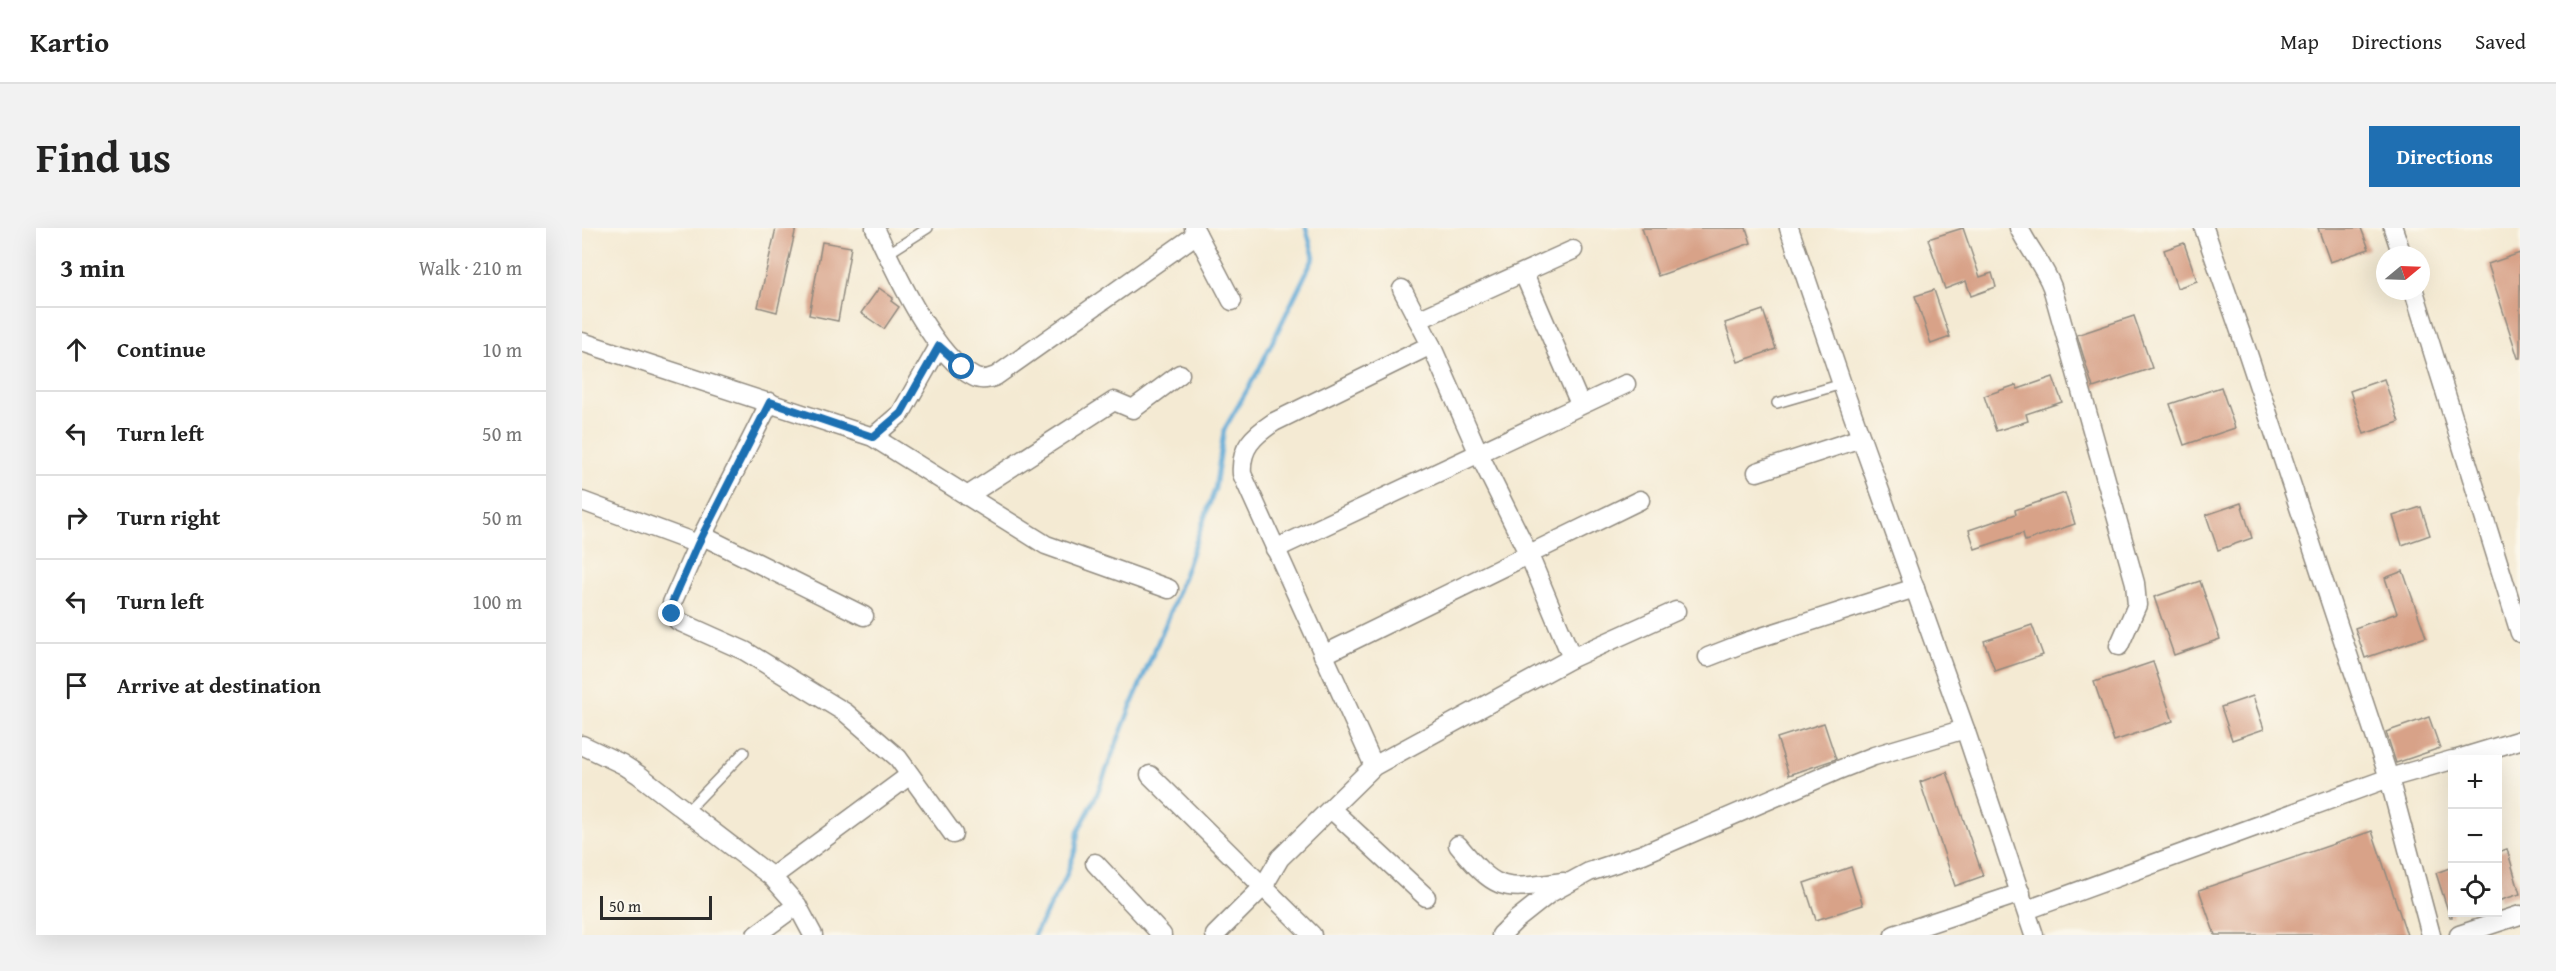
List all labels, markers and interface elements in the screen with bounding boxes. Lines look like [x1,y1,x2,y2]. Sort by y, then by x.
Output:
text: Kartio [30,21,109,62]
text: Map [2280,26,2319,57]
text: Directions [2352,26,2442,57]
text: Saved [2475,26,2526,57]
text: Find us [36,126,171,187]
button: Directions [2369,126,2520,187]
north arrow [2376,246,2430,300]
text: 3 min [60,248,125,287]
text: Walk · 210 m [419,253,522,282]
icon: ahead [60,333,93,366]
text: Continue [117,333,206,365]
text: 10 m [482,335,522,364]
route start [948,353,974,379]
icon: left [60,417,93,450]
text: Turn left [117,417,204,449]
text: 50 m [482,419,522,448]
icon: right [60,501,93,534]
text: Turn right [117,501,220,533]
text: 50 m [482,503,522,532]
icon: left [60,585,93,618]
text: Turn left [117,585,204,617]
text: 100 m [472,587,522,616]
route end [658,600,684,626]
icon: arrive [60,669,93,702]
text: Arrive at destination [117,669,321,701]
map controls [2448,755,2502,917]
button: + [2448,755,2502,809]
button: − [2448,809,2502,863]
button: locate [2448,863,2502,917]
scale bar [600,893,712,920]
text: 50 m [609,894,641,918]

